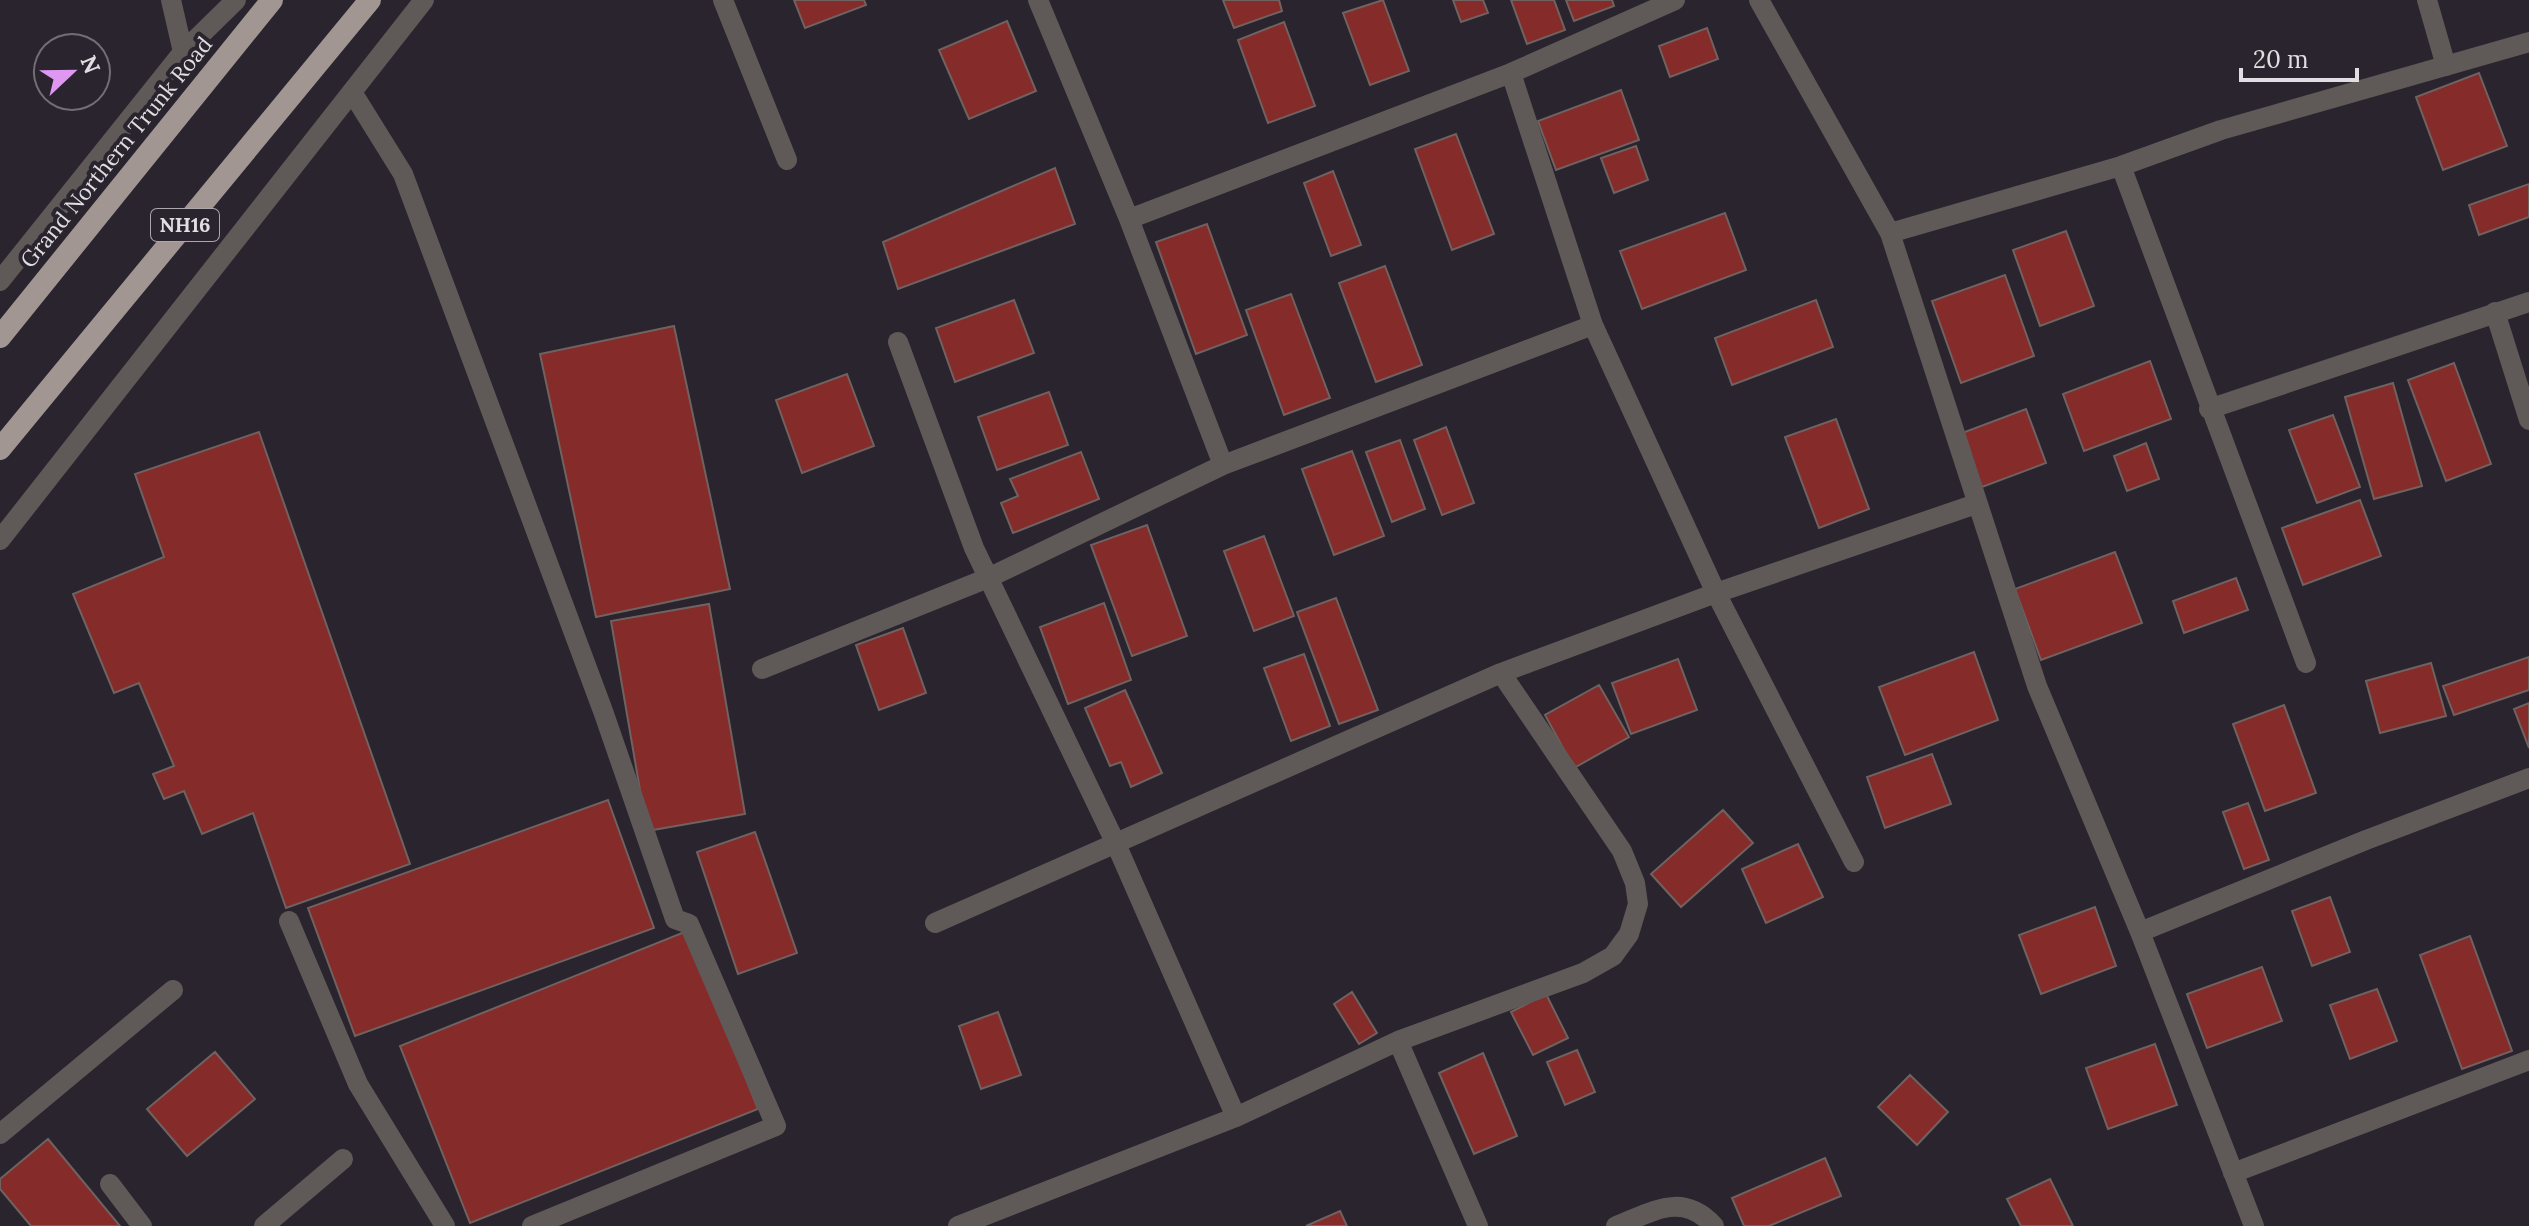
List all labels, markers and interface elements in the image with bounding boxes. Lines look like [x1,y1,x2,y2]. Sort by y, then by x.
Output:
street label: Grand Northern Trunk Road [15,31,217,273]
north arrow [32,32,112,112]
scale bar [2241,32,2357,82]
text: 20 m [2253,44,2309,75]
road number: NH16 [151,209,219,241]

